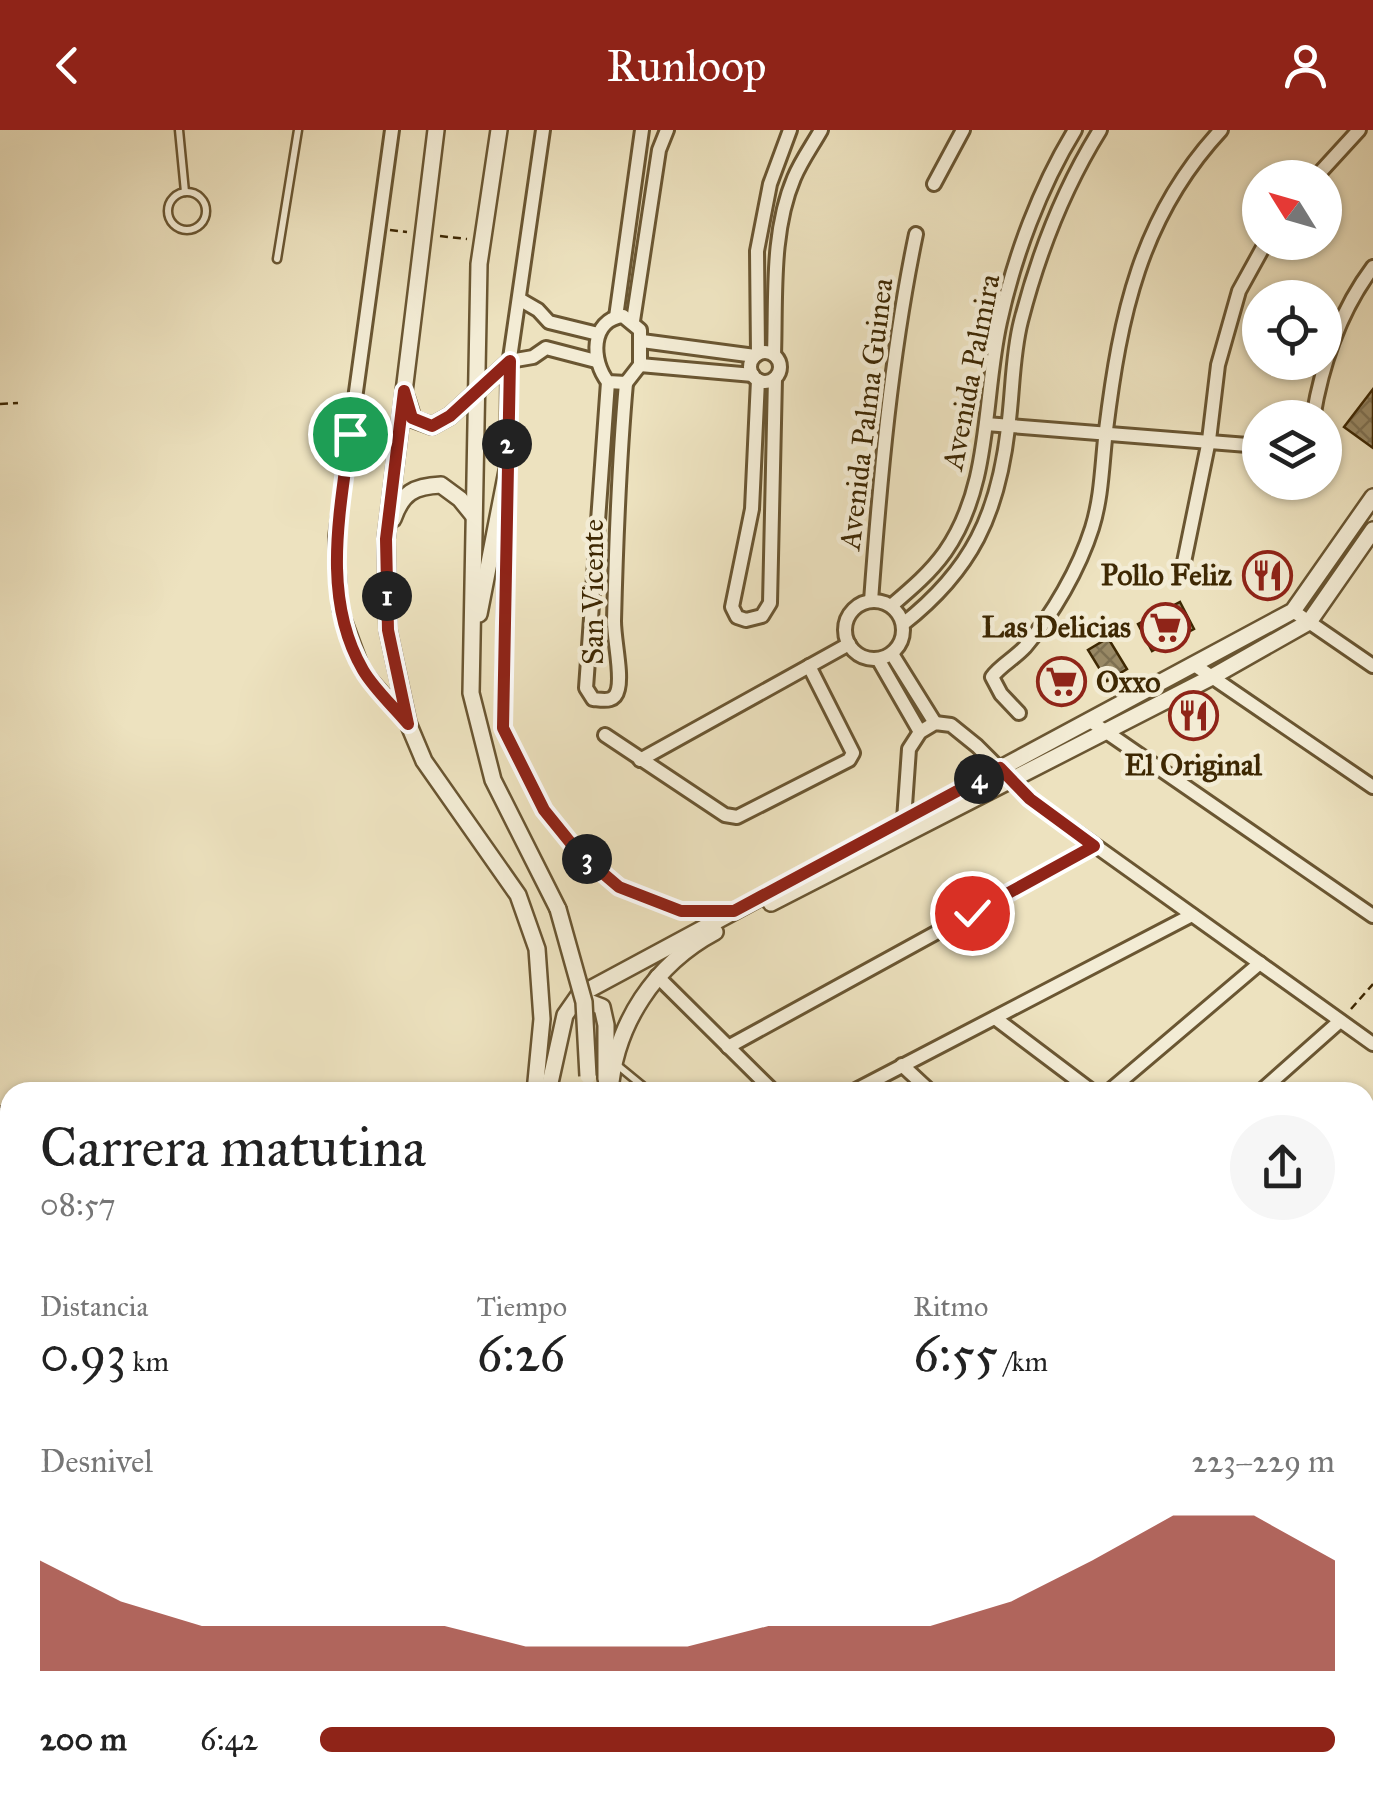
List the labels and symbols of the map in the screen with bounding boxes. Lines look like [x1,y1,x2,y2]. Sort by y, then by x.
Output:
north arrow [1242,160,1342,260]
street label: Avenida Palmira [934,271,1008,475]
street label: Avenida Palma Guinea [831,276,901,554]
pin [308,392,393,477]
pin: 2 [482,419,532,469]
street label: San Vicente [575,519,611,665]
restaurant icon: Pollo Feliz [1241,549,1293,601]
place label: Pollo Feliz [1101,557,1232,593]
pin: 1 [362,571,412,621]
supermarket icon: Las Delicias [1140,601,1192,653]
place label: Las Delicias [982,609,1131,645]
supermarket icon: Oxxo [1035,656,1087,708]
place label: Oxxo [1096,664,1161,700]
restaurant icon: El Original [1167,690,1219,742]
place label: El Original [1124,747,1263,783]
pin: 4 [954,754,1004,804]
pin: 3 [562,834,612,884]
pin [930,871,1015,956]

